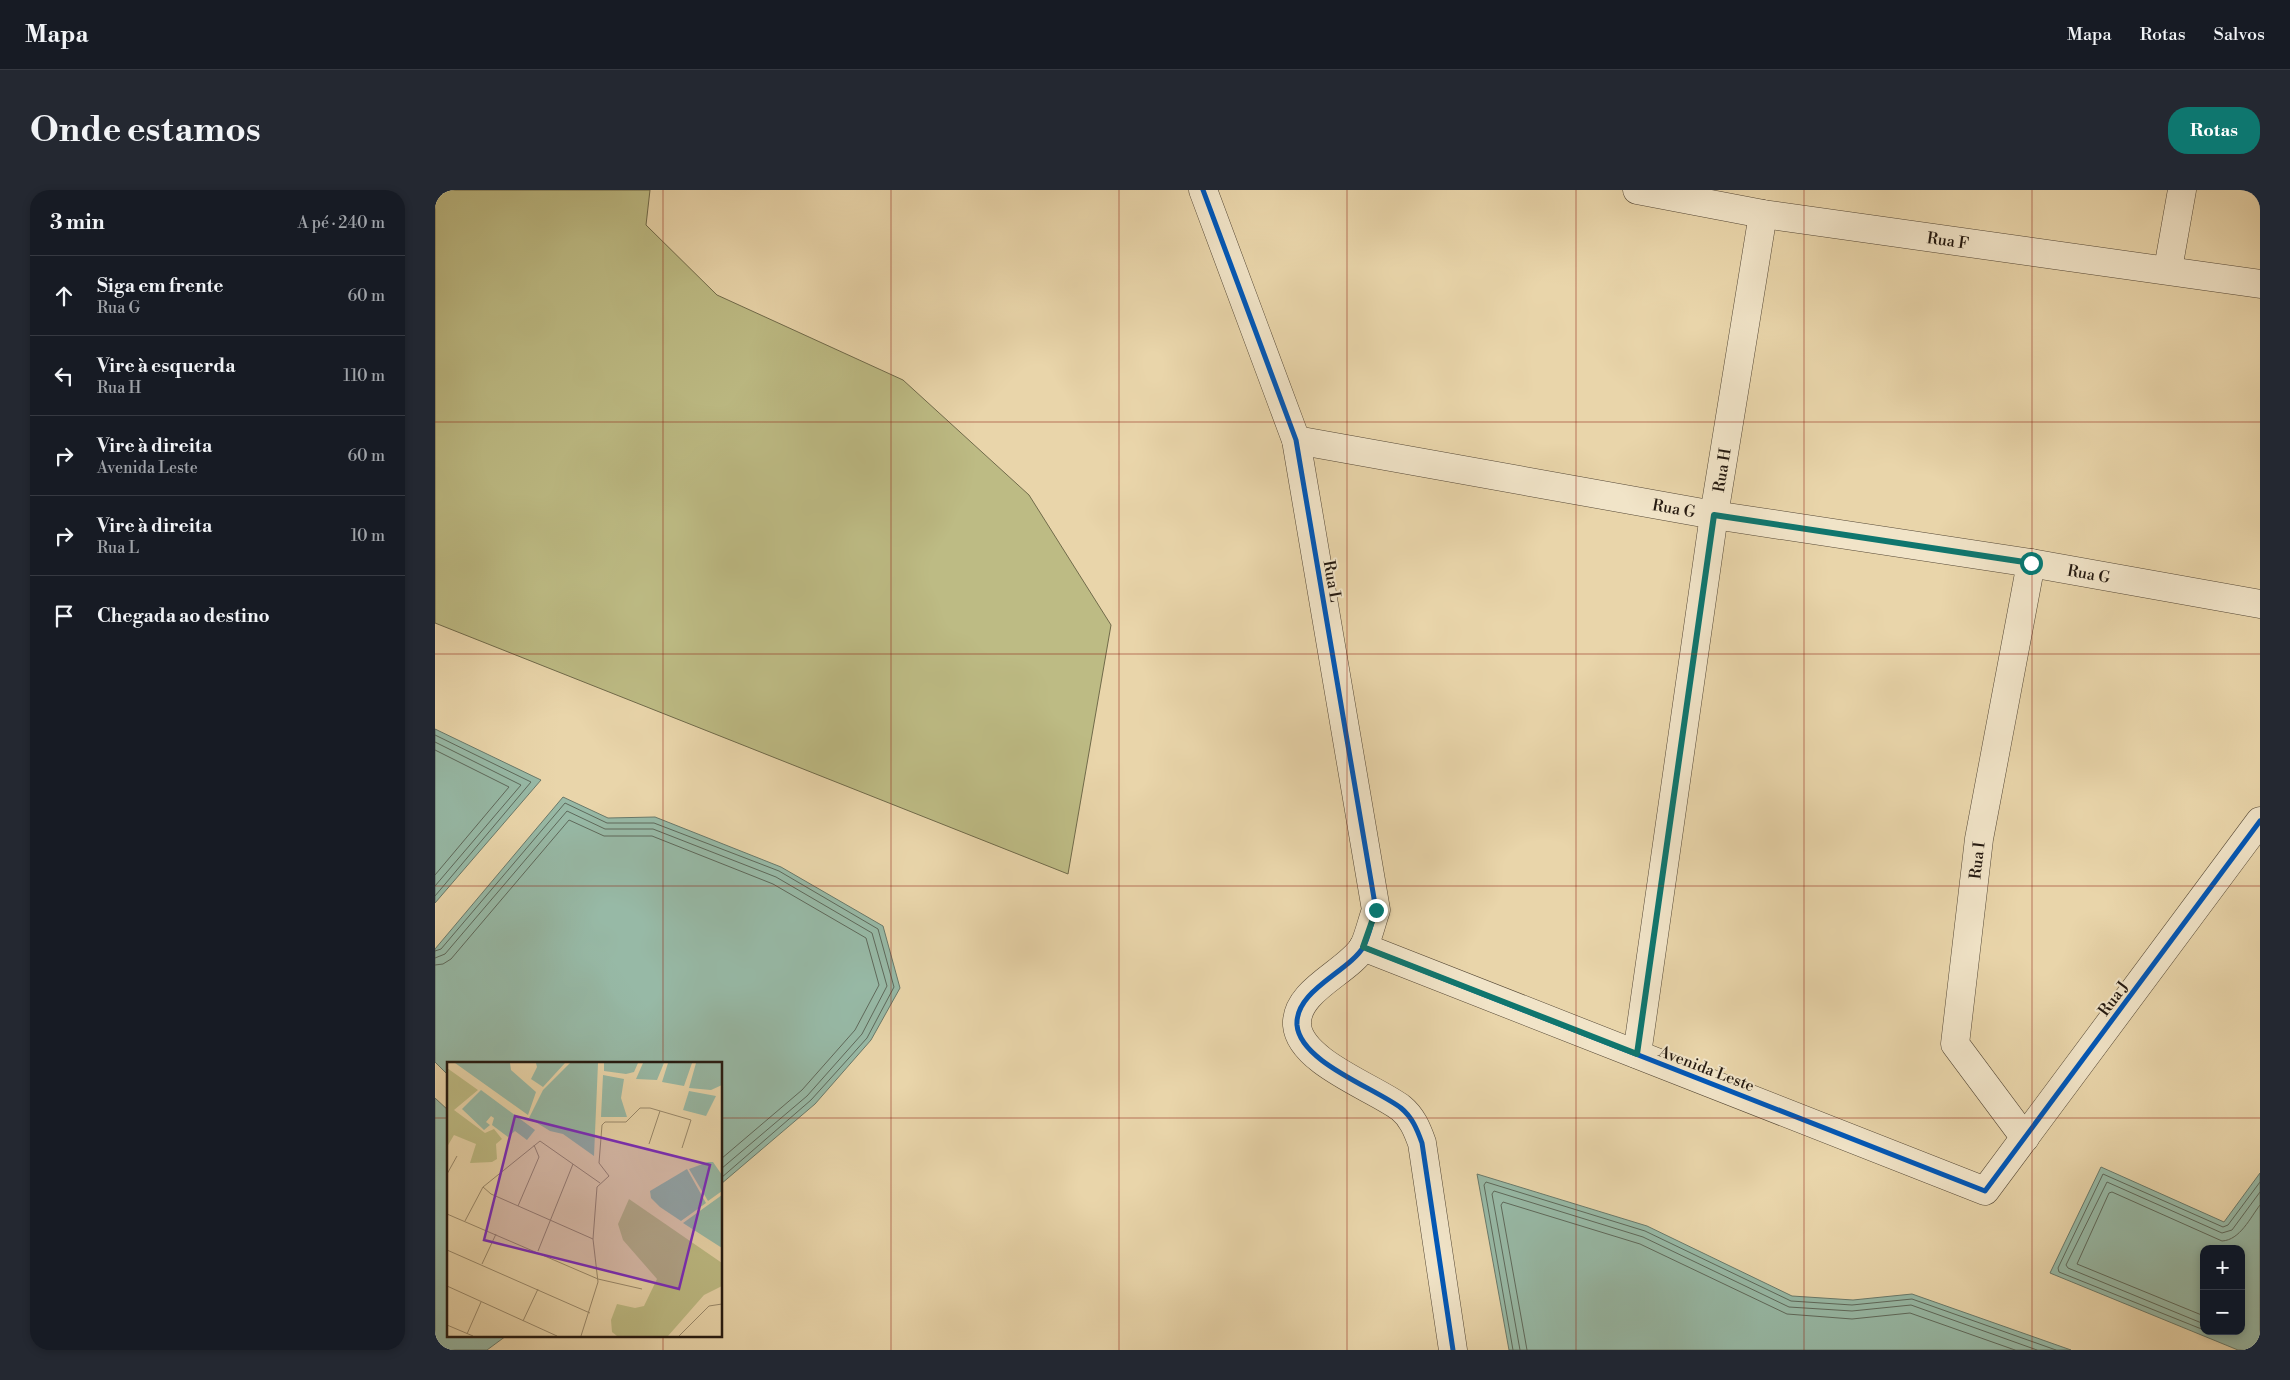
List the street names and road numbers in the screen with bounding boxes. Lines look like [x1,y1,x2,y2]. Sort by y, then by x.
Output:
street label: Rua F [1926,228,1970,254]
street label: Rua H [1709,447,1736,494]
street label: Rua G [1651,495,1697,523]
street label: Rua L [1319,559,1346,604]
street label: Rua G [2065,561,2112,588]
street label: Rua I [1965,841,1990,880]
street label: Rua J [2094,977,2134,1020]
street label: Avenida Leste [1655,1041,1757,1096]

